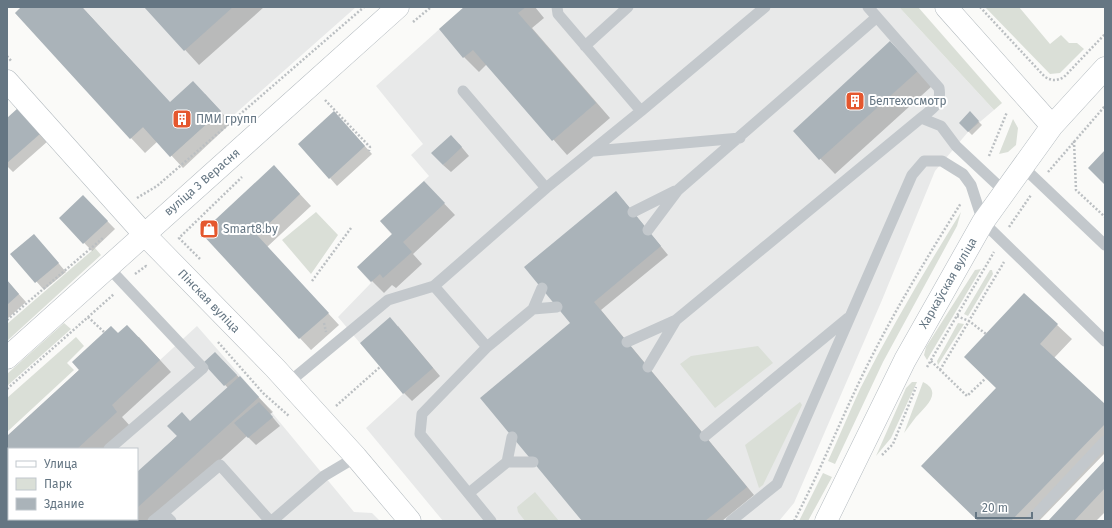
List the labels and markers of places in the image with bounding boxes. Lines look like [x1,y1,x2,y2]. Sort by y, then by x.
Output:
building icon: Белтехосмотр [844,90,866,112]
place label: Белтехосмотр [869,94,947,108]
building icon: ПМИ групп [171,108,193,130]
place label: ПМИ групп [196,112,257,126]
shop icon: Smart8.by [198,218,220,240]
place label: Smart8.by [223,222,278,236]

